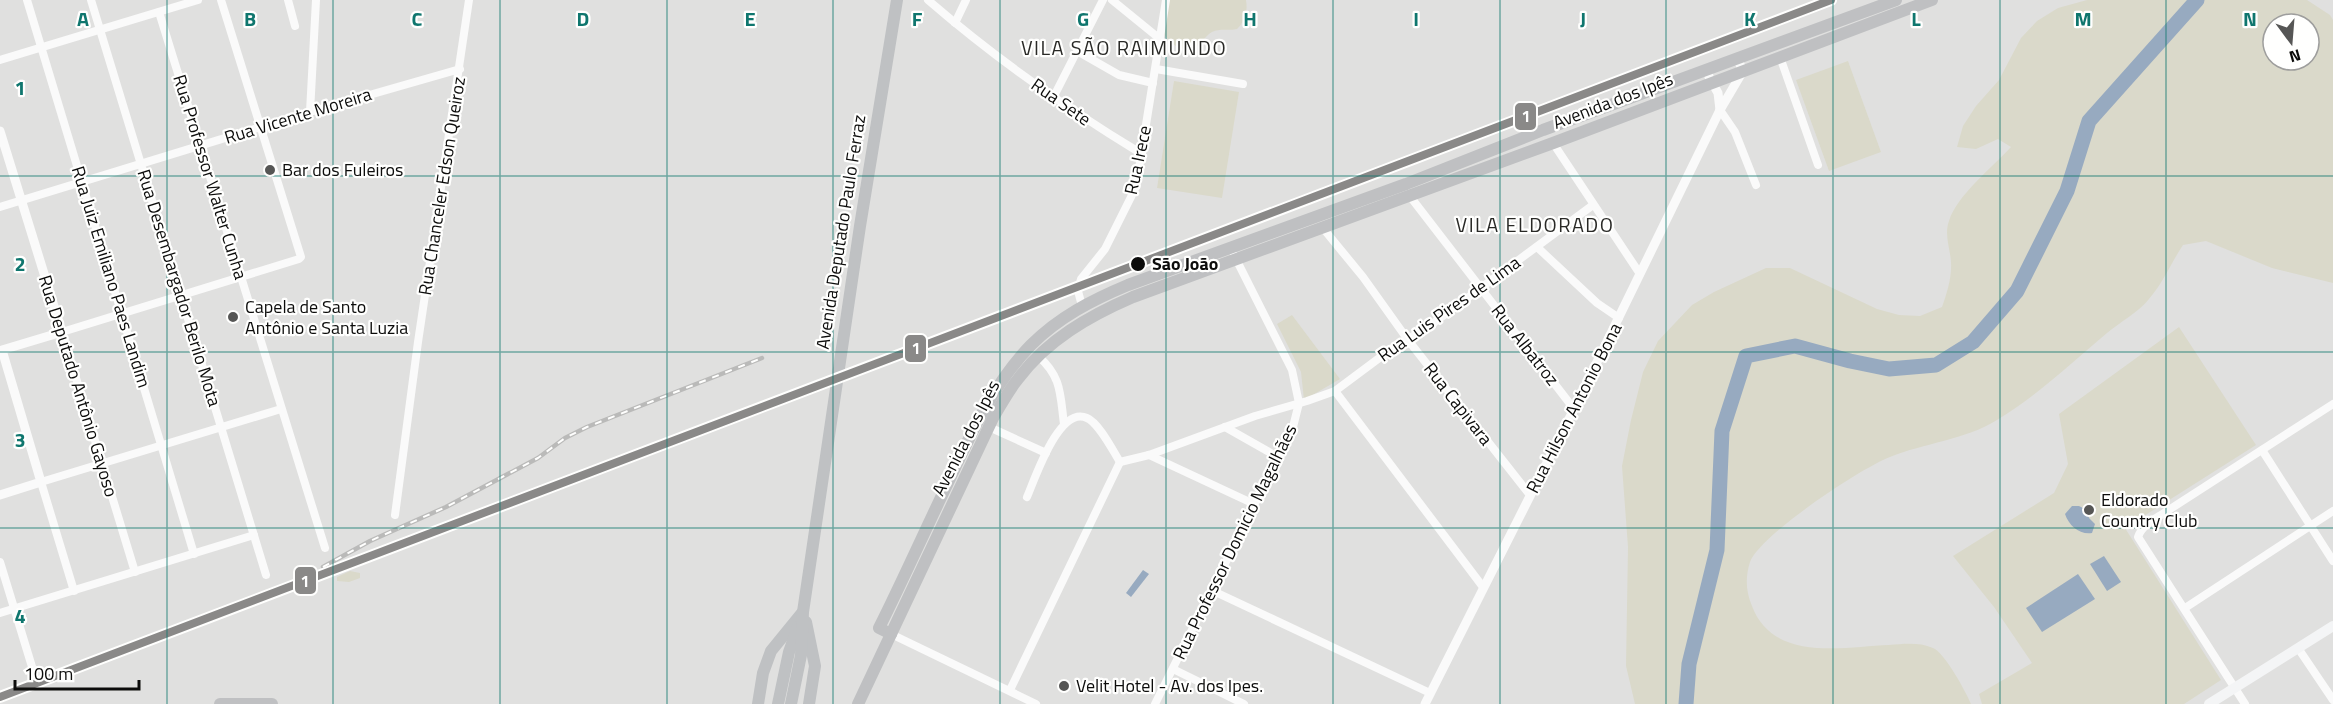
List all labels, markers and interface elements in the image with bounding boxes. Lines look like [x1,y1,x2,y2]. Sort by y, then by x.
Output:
text: A [77,3,89,34]
text: B [244,3,256,34]
text: C [412,3,423,34]
text: D [577,3,589,34]
text: E [744,3,756,34]
text: F [912,3,923,34]
text: G [1077,3,1089,34]
text: H [1243,3,1257,34]
text: I [1413,3,1419,34]
text: J [1580,3,1586,34]
text: K [1744,3,1756,34]
text: L [1911,3,1921,34]
text: M [2074,3,2092,34]
text: N [2243,3,2257,34]
north arrow [2261,12,2321,72]
district label: VILA SÃO RAIMUNDO [1021,32,1227,63]
text: N [2286,43,2304,69]
street label: Avenida dos Ipês [1549,65,1677,136]
street label: Rua Professor Walter Cunha [166,71,255,283]
street label: Rua Sete [1026,71,1097,132]
text: 1 [14,72,26,103]
street label: Rua Chanceler Edson Queiroz [411,75,472,297]
street label: Rua Vicente Moreira [221,80,375,151]
line badge: 1 [1514,102,1537,131]
text: 1 [1522,104,1530,128]
street label: Avenida Deputado Paulo Ferraz [809,113,872,351]
street label: Rua Irece [1117,123,1158,197]
place label: Bar dos Fuleiros [282,156,403,183]
street label: Rua Juiz Emiliano Paes Landim [65,163,158,391]
marker: Bar dos Fuleiros [263,163,277,177]
street label: Rua Desembargador Berilo Mota [131,166,228,410]
district label: VILA ELDORADO [1456,209,1614,240]
text: 2 [14,248,26,279]
street label: Rua Luis Pires de Lima [1372,249,1526,368]
place label: São João [1152,250,1218,277]
marker: São João [1129,255,1147,273]
street label: Rua Deputado Antônio Gayoso [32,272,125,500]
place label: Capela de Santo Antônio e Santa Luzia [245,293,408,341]
street label: Rua Albatroz [1485,298,1566,391]
marker: Capela de Santo Antônio e Santa Luzia [226,310,240,324]
street label: Rua Hilson Antonio Bona [1519,318,1628,498]
line badge: 1 [904,334,927,363]
text: 1 [912,336,920,360]
street label: Rua Capivara [1417,357,1499,451]
street label: Avenida dos Ipês [925,375,1006,500]
street label: Rua Professor Domicio Magalhães [1166,419,1303,664]
text: 3 [14,424,26,455]
place label: Eldorado Country Club [2101,486,2197,534]
marker: Eldorado Country Club [2082,503,2096,517]
line badge: 1 [294,566,317,595]
text: 1 [301,569,309,593]
text: 4 [14,600,26,631]
scale bar [15,653,140,691]
text: 100 m [24,660,73,687]
place label: Velit Hotel - Av. dos Ipes. [1076,672,1263,699]
marker: Velit Hotel - Av. dos Ipes. [1057,679,1071,693]

